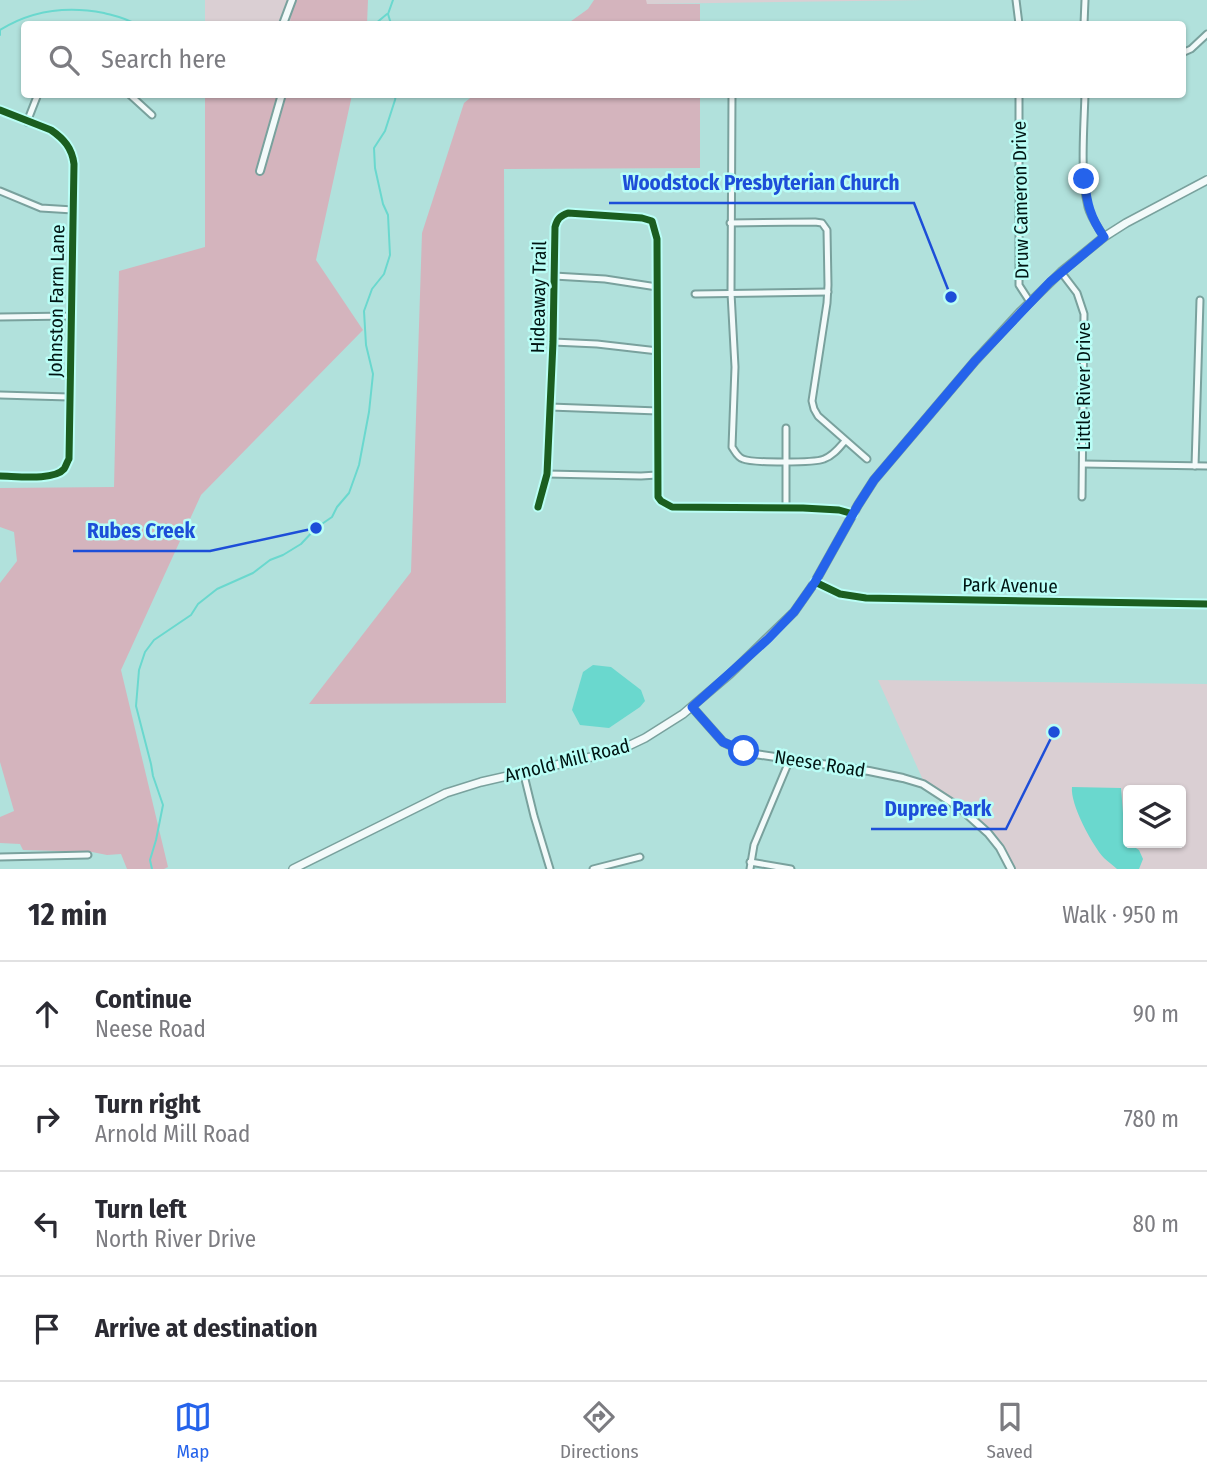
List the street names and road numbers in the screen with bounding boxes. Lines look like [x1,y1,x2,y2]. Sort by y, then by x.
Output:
street label: Druw Cameron Drive [1008,121,1033,279]
street label: Johnston Farm Lane [44,224,69,378]
street label: Hideaway Trail [526,241,551,353]
street label: Little River Drive [1072,322,1095,450]
street label: Park Avenue [962,573,1058,598]
street label: Arnold Mill Road [502,734,632,787]
street label: Neese Road [773,745,867,782]

